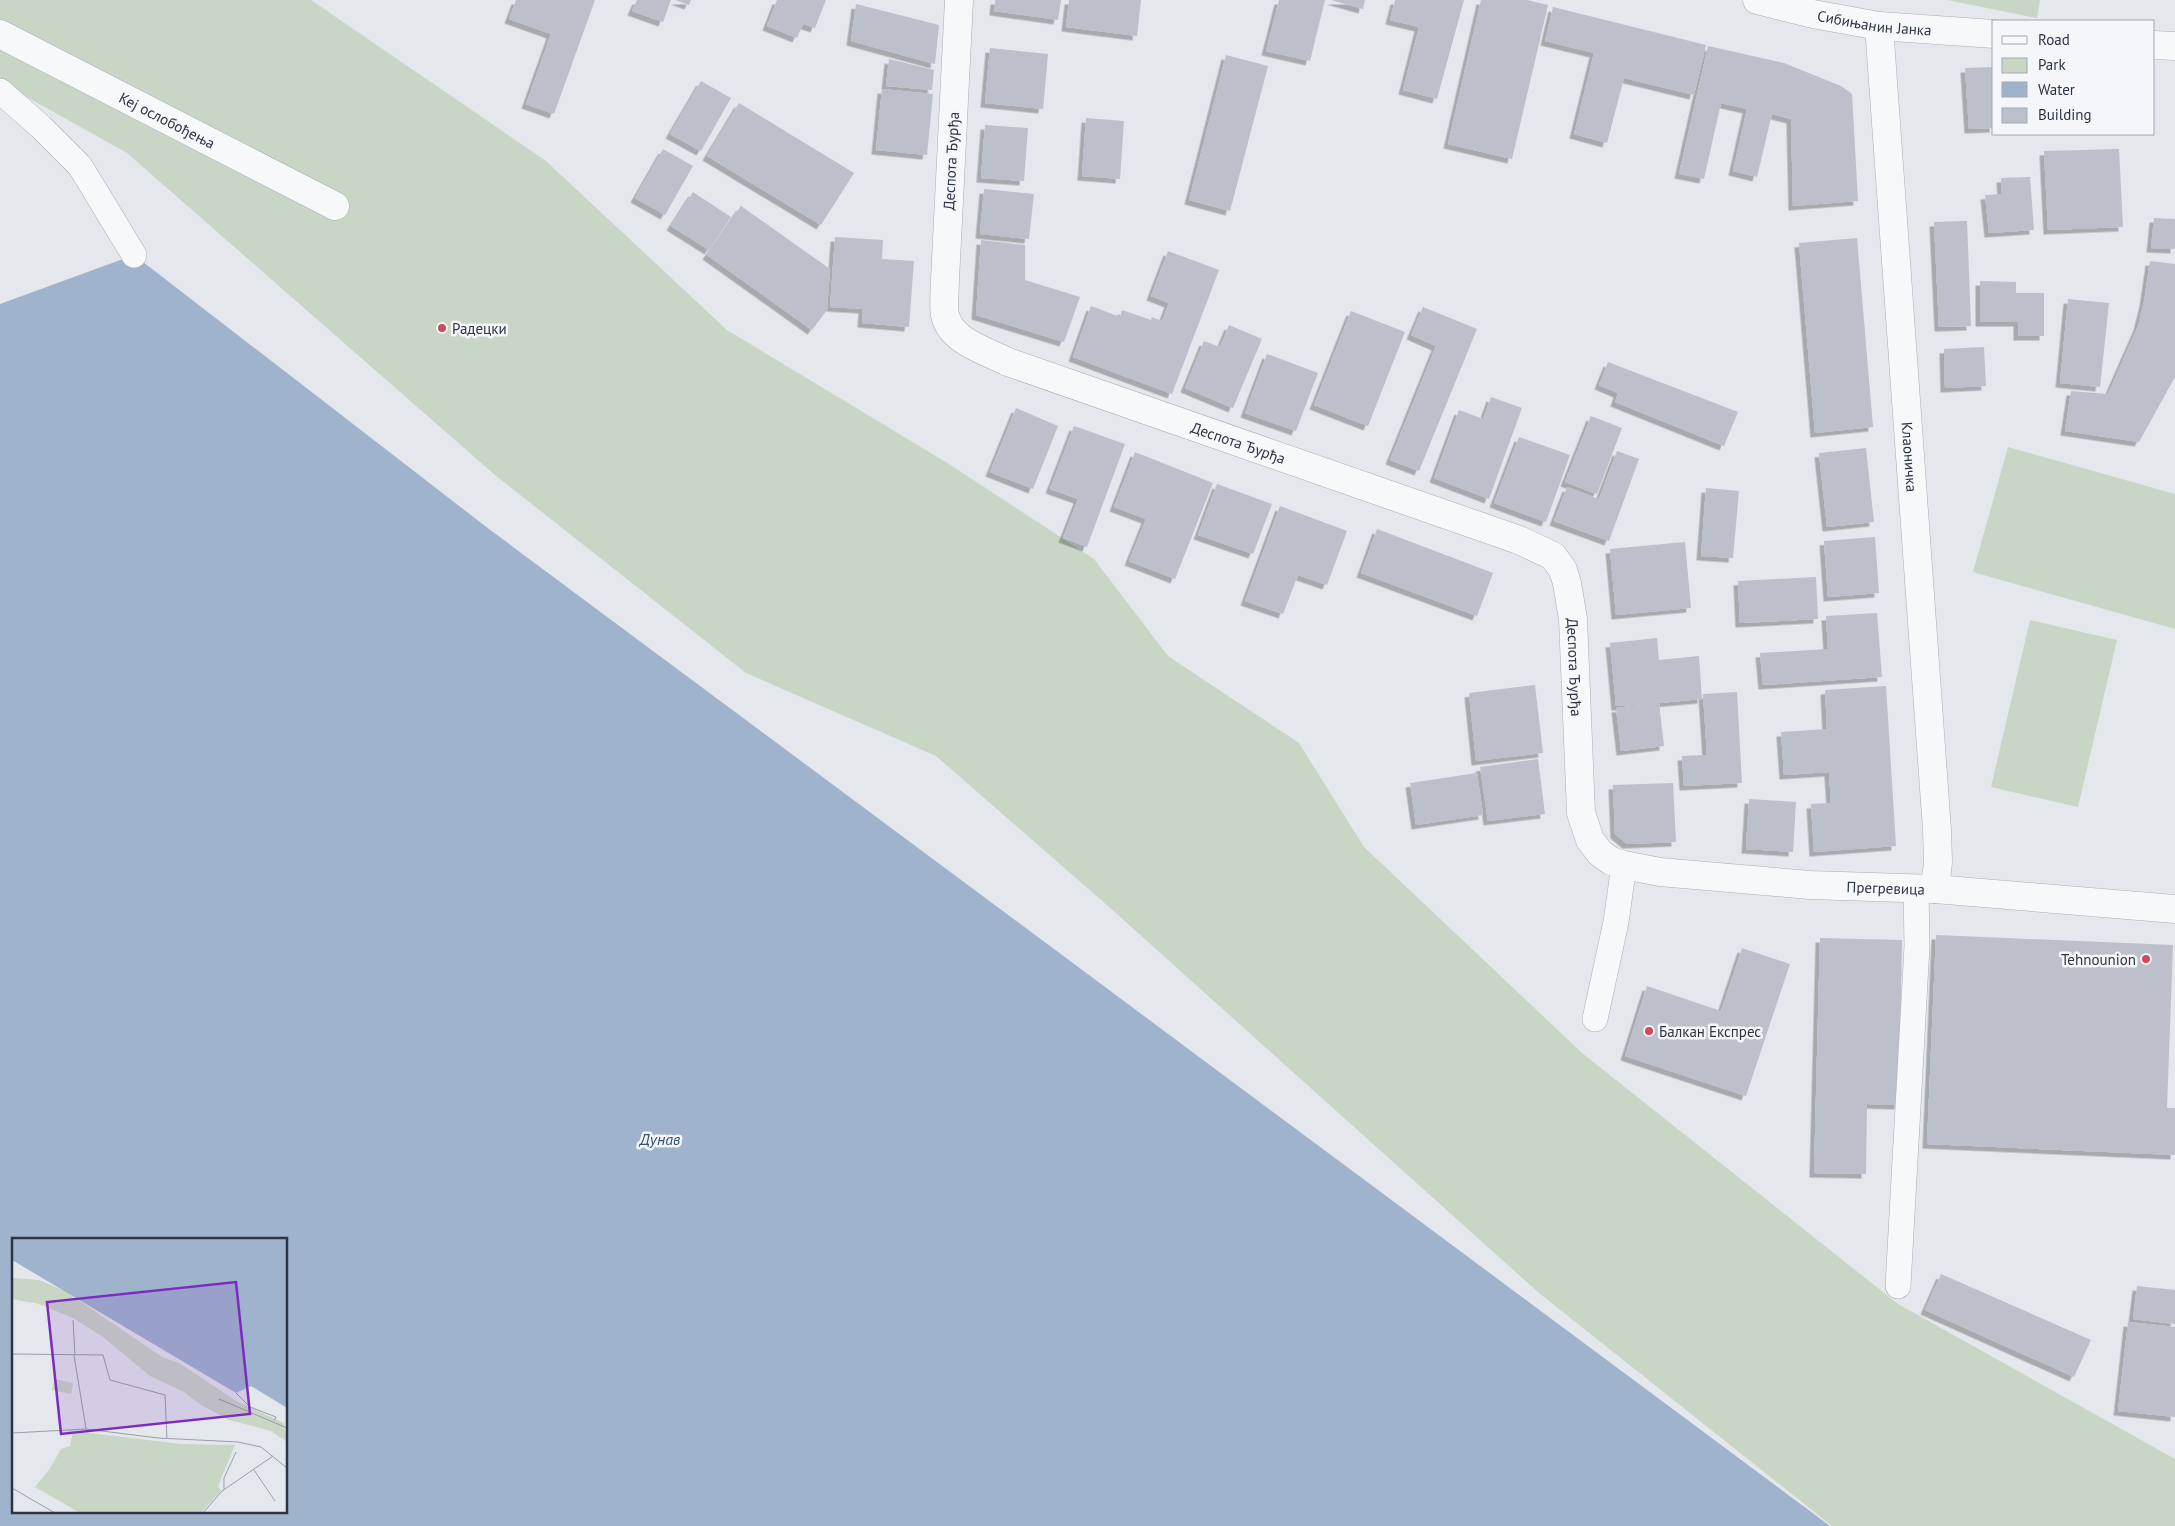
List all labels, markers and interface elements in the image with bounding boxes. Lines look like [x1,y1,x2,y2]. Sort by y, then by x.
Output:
street label: Сибињанин Јанка [1816,6,1932,39]
legend [1992,20,2155,135]
text: Road [2038,30,2070,49]
text: Park [2038,55,2066,74]
text: Water [2038,80,2075,99]
street label: Кеј ослобођења [116,87,218,152]
text: Building [2038,105,2092,124]
street label: Деспота Ђурђа [939,111,963,211]
place label: Радецки [452,319,507,338]
marker: Радецки [436,322,448,334]
street label: Деспота Ђурђа [1189,417,1288,467]
street label: Клаоничка [1898,421,1922,493]
street label: Деспота Ђурђа [1563,618,1587,717]
street label: Прегревица [1846,877,1925,898]
place label: Tehnounion [2061,950,2136,969]
marker: Tehnounion [2140,953,2152,965]
place label: Балкан Експрес [1659,1022,1761,1041]
marker: Балкан Експрес [1643,1025,1655,1037]
water label: Дунав [638,1129,680,1149]
inset map [12,1238,288,1514]

